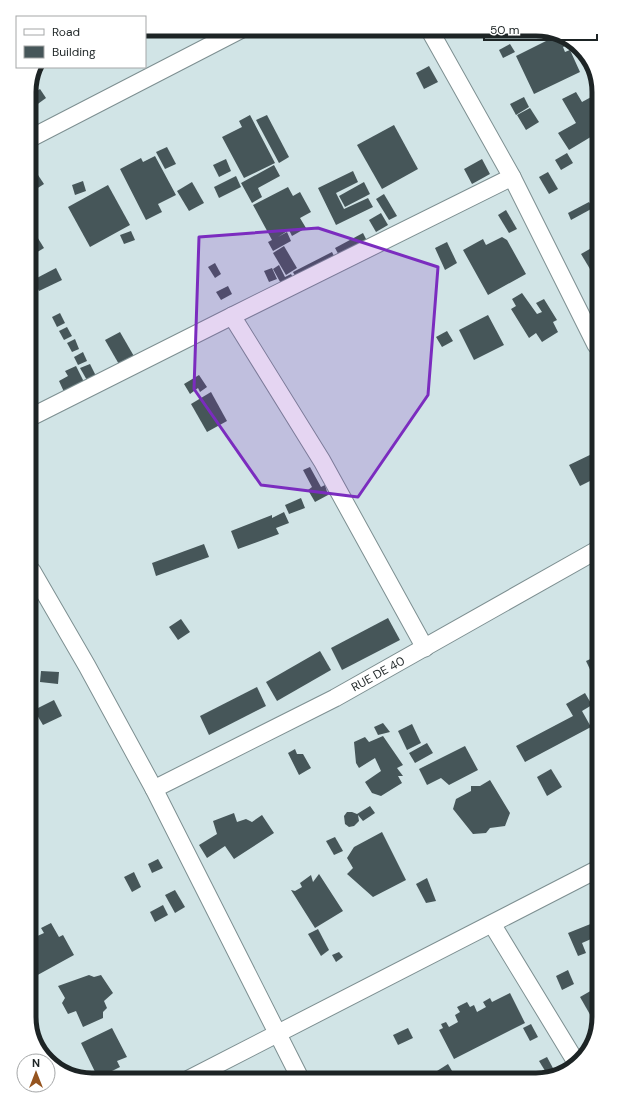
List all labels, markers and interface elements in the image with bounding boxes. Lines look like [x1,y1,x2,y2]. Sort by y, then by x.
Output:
legend [16,16,146,68]
scale bar [484,16,597,42]
text: 50 m [490,22,519,38]
text: Road [52,24,80,40]
text: Building [52,44,96,60]
street label: RUE DE 40 [348,653,408,695]
north arrow [16,1053,56,1093]
text: N [32,1056,40,1070]

